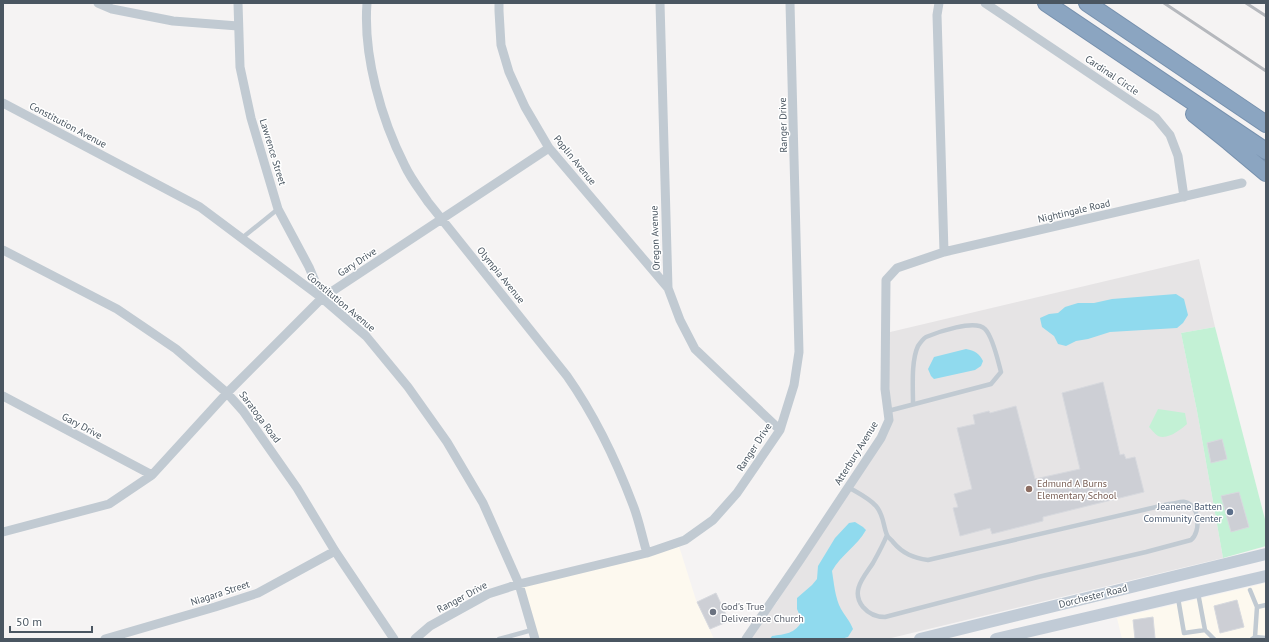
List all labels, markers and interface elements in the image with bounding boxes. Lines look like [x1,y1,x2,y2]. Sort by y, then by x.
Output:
street label: Cardinal Circle [1083,52,1141,98]
street label: Ranger Drive [776,97,790,153]
street label: Constitution Avenue [27,99,109,151]
street label: Lawrence Street [257,117,289,187]
street label: Poplin Avenue [551,132,599,188]
street label: Nightingale Road [1037,196,1111,226]
street label: Oregon Avenue [647,205,663,271]
street label: Olympia Avenue [474,244,528,306]
street label: Gary Drive [335,245,379,279]
street label: Constitution Avenue [304,269,378,335]
street label: Saratoga Road [236,389,284,445]
street label: Gary Drive [60,410,104,442]
street label: Atterbury Avenue [831,419,881,487]
street label: Ranger Drive [734,420,774,474]
place label: Edmund A Burns Elementary School [1037,477,1117,502]
marker: Edmund A Burns Elementary School [1024,484,1034,494]
place label: Jeanene Batten Community Center [1143,500,1223,525]
marker: Jeanene Batten Community Center [1225,507,1235,517]
street label: Niagara Street [189,577,252,609]
street label: Ranger Drive [435,578,489,616]
street label: Dorchester Road [1057,581,1129,611]
place label: God's True Deliverance Church [721,600,804,625]
marker: God's True Deliverance Church [708,607,718,617]
scale bar [10,608,92,634]
text: 50 m [16,614,42,629]

